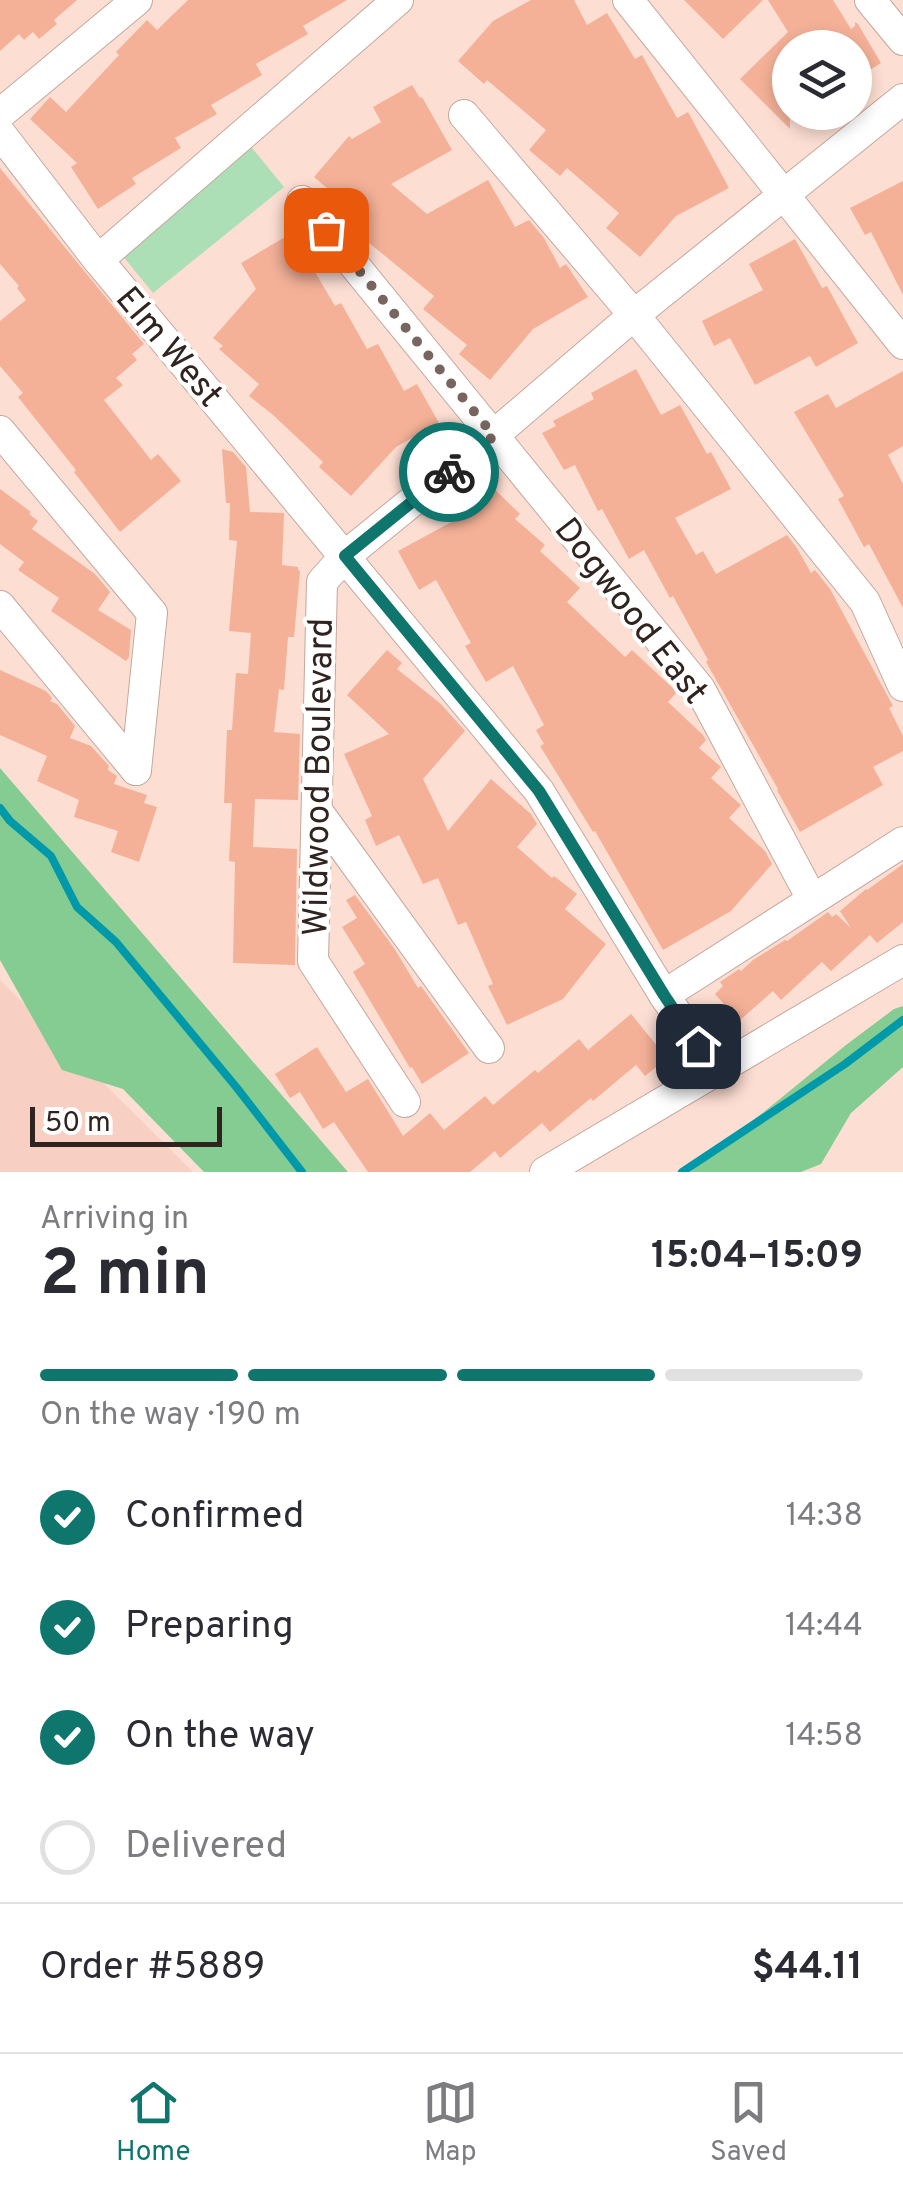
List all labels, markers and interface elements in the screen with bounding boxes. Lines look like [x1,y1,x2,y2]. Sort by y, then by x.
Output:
map controls [772,30,872,130]
button: layers [772,30,872,130]
pin [284,188,369,273]
icon: bag [299,203,354,258]
street label: Elm West [105,279,231,417]
courier [399,422,499,522]
icon: bike [422,445,477,500]
street label: Dogwood East [543,510,716,714]
street label: Wildwood Boulevard [295,618,345,937]
pin [656,1004,741,1089]
icon: home [671,1019,726,1074]
scale bar [30,1102,222,1146]
text: 50 m [45,1106,111,1142]
text: Arriving in [40,1200,189,1240]
text: 15:04–15:09 [651,1233,863,1282]
text: 2 min [40,1236,210,1318]
text: On the way · 190 m [40,1396,301,1436]
icon: check [40,1490,95,1545]
text: Confirmed [125,1493,304,1542]
text: 14:38 [786,1497,863,1537]
icon: check [40,1600,95,1655]
text: Preparing [125,1603,294,1652]
text: 14:44 [785,1607,863,1647]
icon: check [40,1710,95,1765]
text: On the way [125,1713,315,1762]
text: 14:58 [785,1717,863,1757]
text: Delivered [125,1823,287,1872]
text: Order #5889 [40,1944,266,1993]
text: $44.11 [752,1944,863,1993]
tab: Home [116,2075,190,2171]
tab: Map [423,2075,478,2171]
tab: Saved [710,2075,787,2171]

